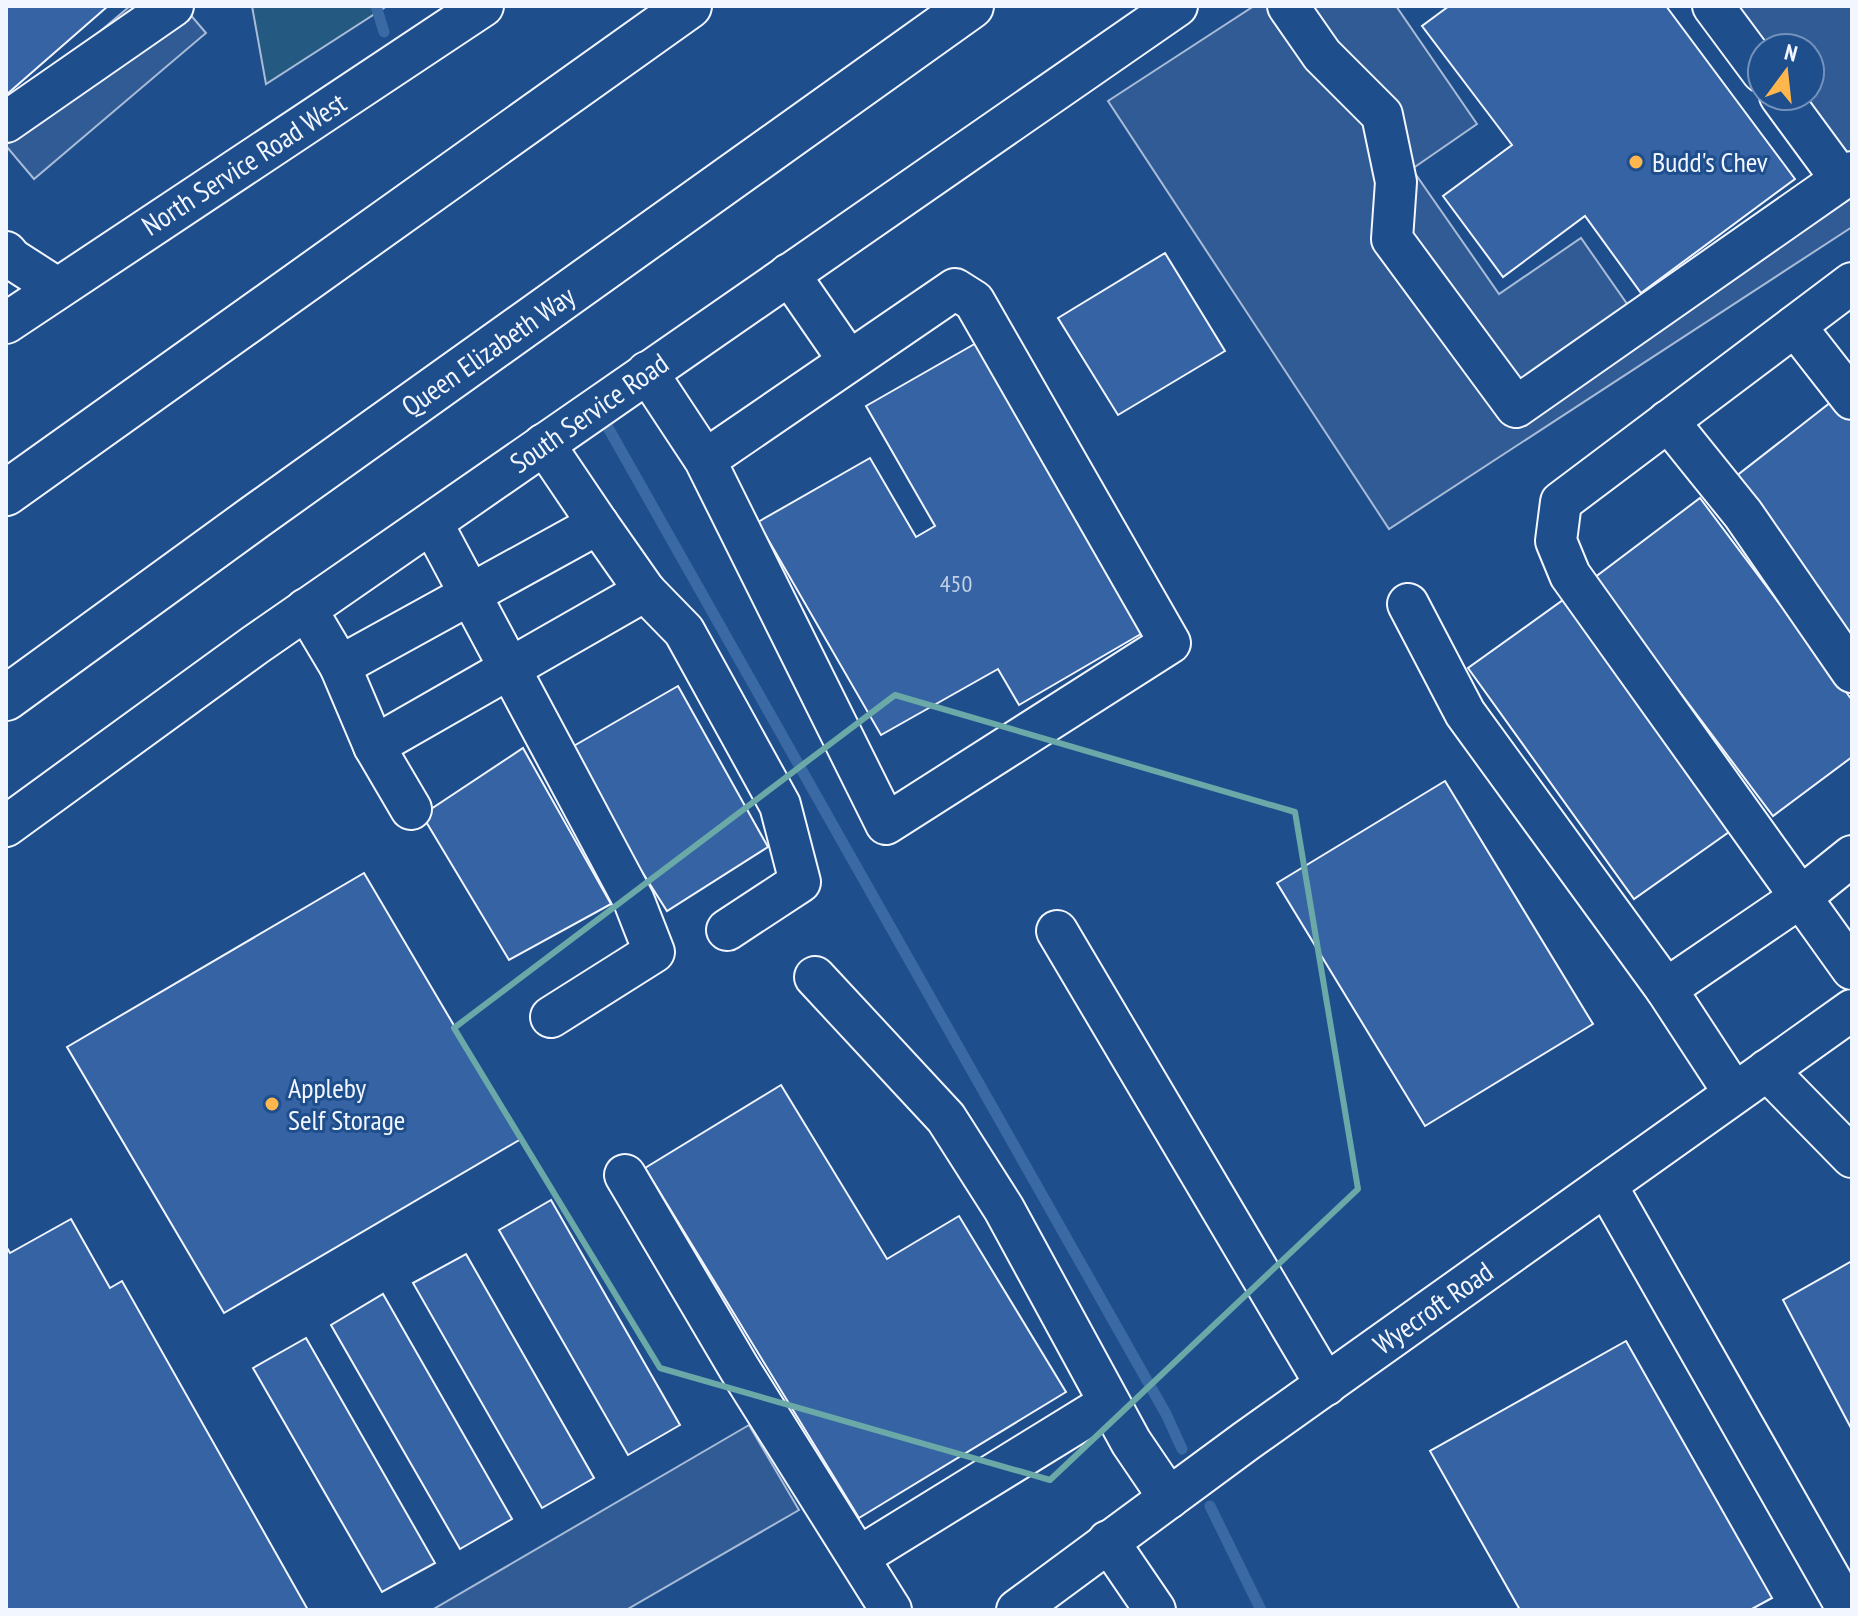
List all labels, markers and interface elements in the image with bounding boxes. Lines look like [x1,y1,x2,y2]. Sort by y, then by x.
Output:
north arrow [1746,32,1826,112]
text: N [1782,38,1801,68]
street label: North Service Road West [135,84,353,243]
place label: Budd's Chev [1652,143,1768,180]
marker: Budd's Chev [1627,153,1645,171]
street label: Queen Elizabeth Way [394,277,582,424]
street label: South Service Road [502,344,675,481]
house number: 450 [940,568,972,599]
place label: Appleby Self Storage [288,1069,405,1138]
marker: Appleby Self Storage [263,1095,281,1113]
street label: Wyecroft Road [1366,1253,1500,1362]

